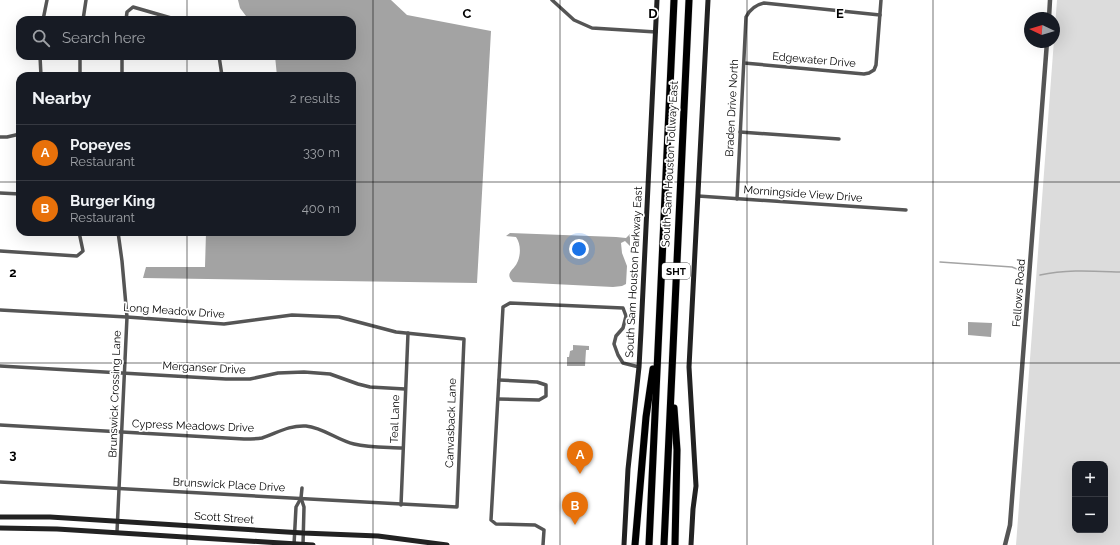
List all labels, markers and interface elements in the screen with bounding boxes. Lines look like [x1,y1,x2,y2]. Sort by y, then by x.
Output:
text: C [463,6,472,21]
text: D [648,6,658,21]
text: E [836,6,844,21]
north arrow [1024,12,1060,48]
search box [16,16,356,60]
icon: search [30,27,52,49]
text: Search here [62,29,145,47]
street label: Edgewater Drive [772,50,857,70]
street label: Braden Drive North [723,59,741,157]
street label: South Sam Houston Tollway East [659,80,681,247]
text: Nearby [32,88,91,108]
text: 2 results [290,91,340,106]
text: Popeyes [70,136,131,154]
text: A [41,145,49,160]
text: 330 m [303,145,340,160]
text: Restaurant [70,154,135,169]
street label: Morningside View Drive [743,183,863,205]
street label: South Sam Houston Parkway East [623,186,645,358]
text: Burger King [70,192,155,210]
text: B [41,201,49,216]
text: 400 m [302,201,340,216]
text: Restaurant [70,210,135,225]
your location [569,239,589,259]
street label: Fellows Road [1010,258,1028,327]
road number: SHT [662,263,690,279]
text: 2 [9,265,17,280]
street label: Long Meadow Drive [123,301,226,321]
street label: Brunswick Crossing Lane [106,330,124,458]
street label: Merganser Drive [162,359,246,377]
street label: Canvasback Lane [443,377,459,468]
street label: Teal Lane [388,394,402,444]
street label: Cypress Meadows Drive [132,417,255,435]
pin: A [567,441,593,474]
text: 3 [9,447,17,462]
map controls [1072,461,1108,533]
button: + [1072,461,1108,497]
street label: Brunswick Place Drive [172,476,286,494]
pin: B [562,492,588,525]
button: − [1072,497,1108,533]
street label: Scott Street [194,509,255,527]

